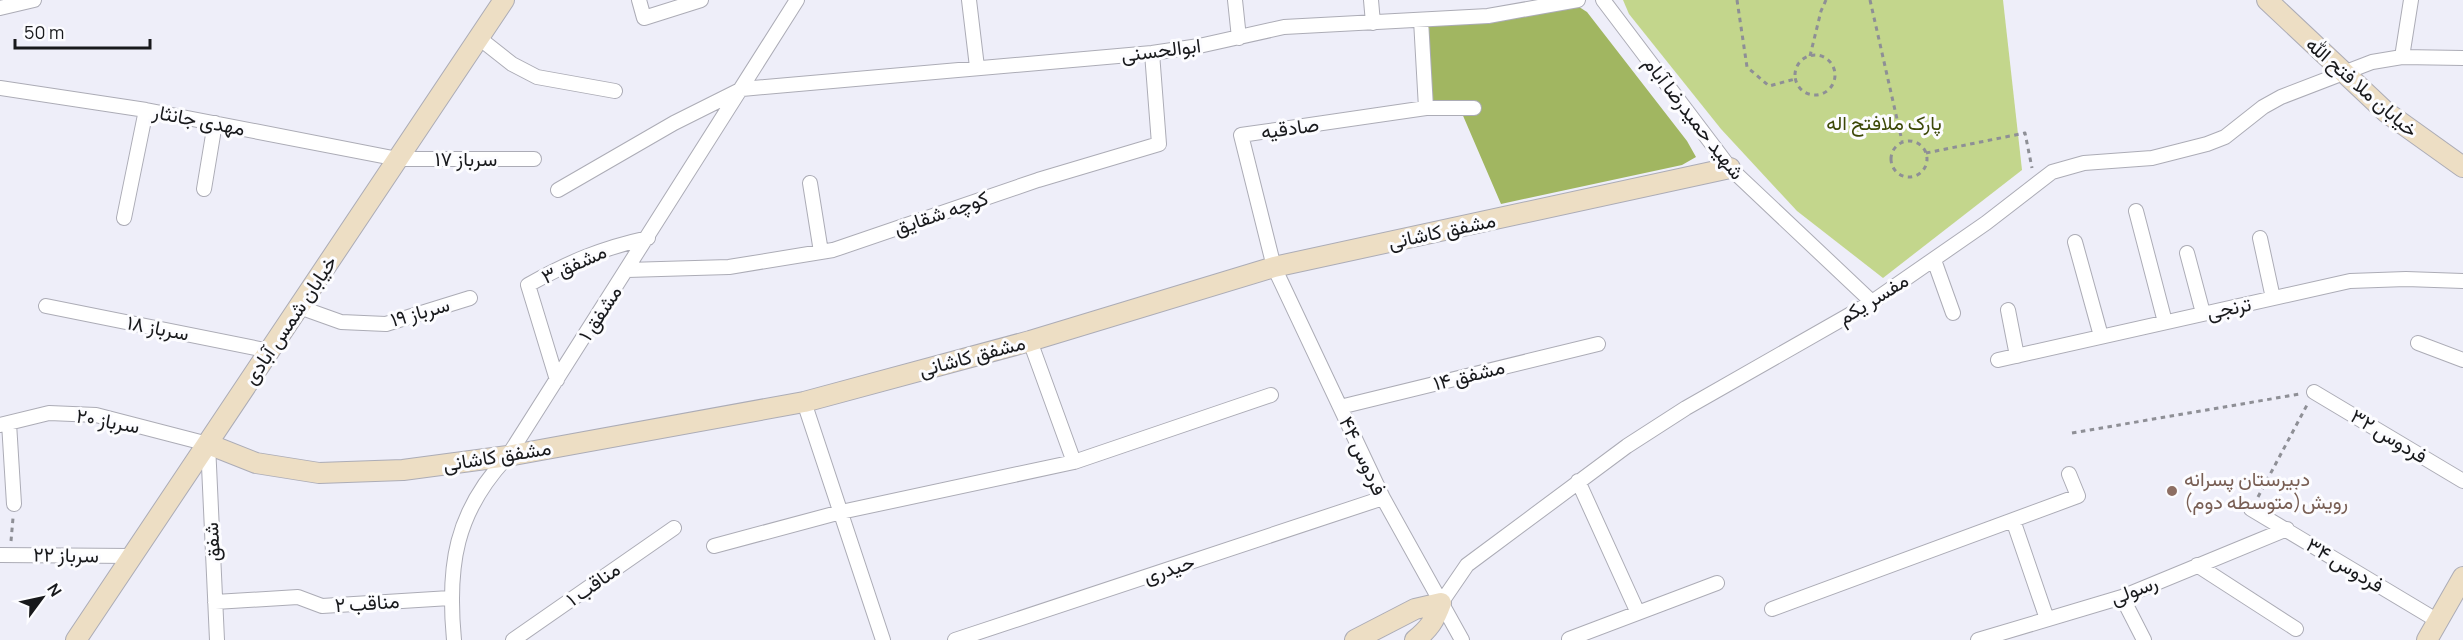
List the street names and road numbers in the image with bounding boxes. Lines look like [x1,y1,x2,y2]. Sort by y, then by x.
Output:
street label: خیابان ملا فتح الله [2300,30,2424,144]
street label: ابوالحسنی [1120,31,1202,68]
street label: شهید حمیدرضا آبام [1638,51,1751,185]
street label: مهدی جانثار [150,97,248,142]
street label: صادقیه [1259,110,1321,145]
street label: سرباز ۱۷ [435,145,497,172]
street label: کوچه شقایق [890,184,992,242]
street label: مشفق کاشانی [1386,206,1498,255]
street label: مشفق ۳ [537,237,611,290]
street label: خیابان شمس آبادی [236,250,343,389]
street label: مفسر یکم [1832,266,1913,331]
street label: مشفق ۱ [572,280,628,346]
street label: سرباز ۱۹ [387,290,453,333]
street label: ترنجی [2204,290,2254,325]
street label: سرباز ۱۸ [125,308,191,347]
street label: مشفق کاشانی [916,328,1028,383]
street label: مشفق ۱۴ [1430,353,1507,396]
street label: سرباز ۲۰ [74,402,142,439]
street label: فردوس ۳۲ [2346,402,2433,469]
street label: فردوس ۴۴ [1333,412,1393,500]
street label: مشفق کاشانی [441,434,553,477]
street label: شفق [197,522,226,562]
street label: فردوس ۳۴ [2301,531,2389,598]
street label: سرباز ۲۲ [33,540,99,569]
street label: حیدری [1140,548,1198,589]
street label: مناقب ۱ [560,555,625,612]
street label: رسولی [2106,568,2161,611]
street label: مناقب ۲ [334,587,400,618]

